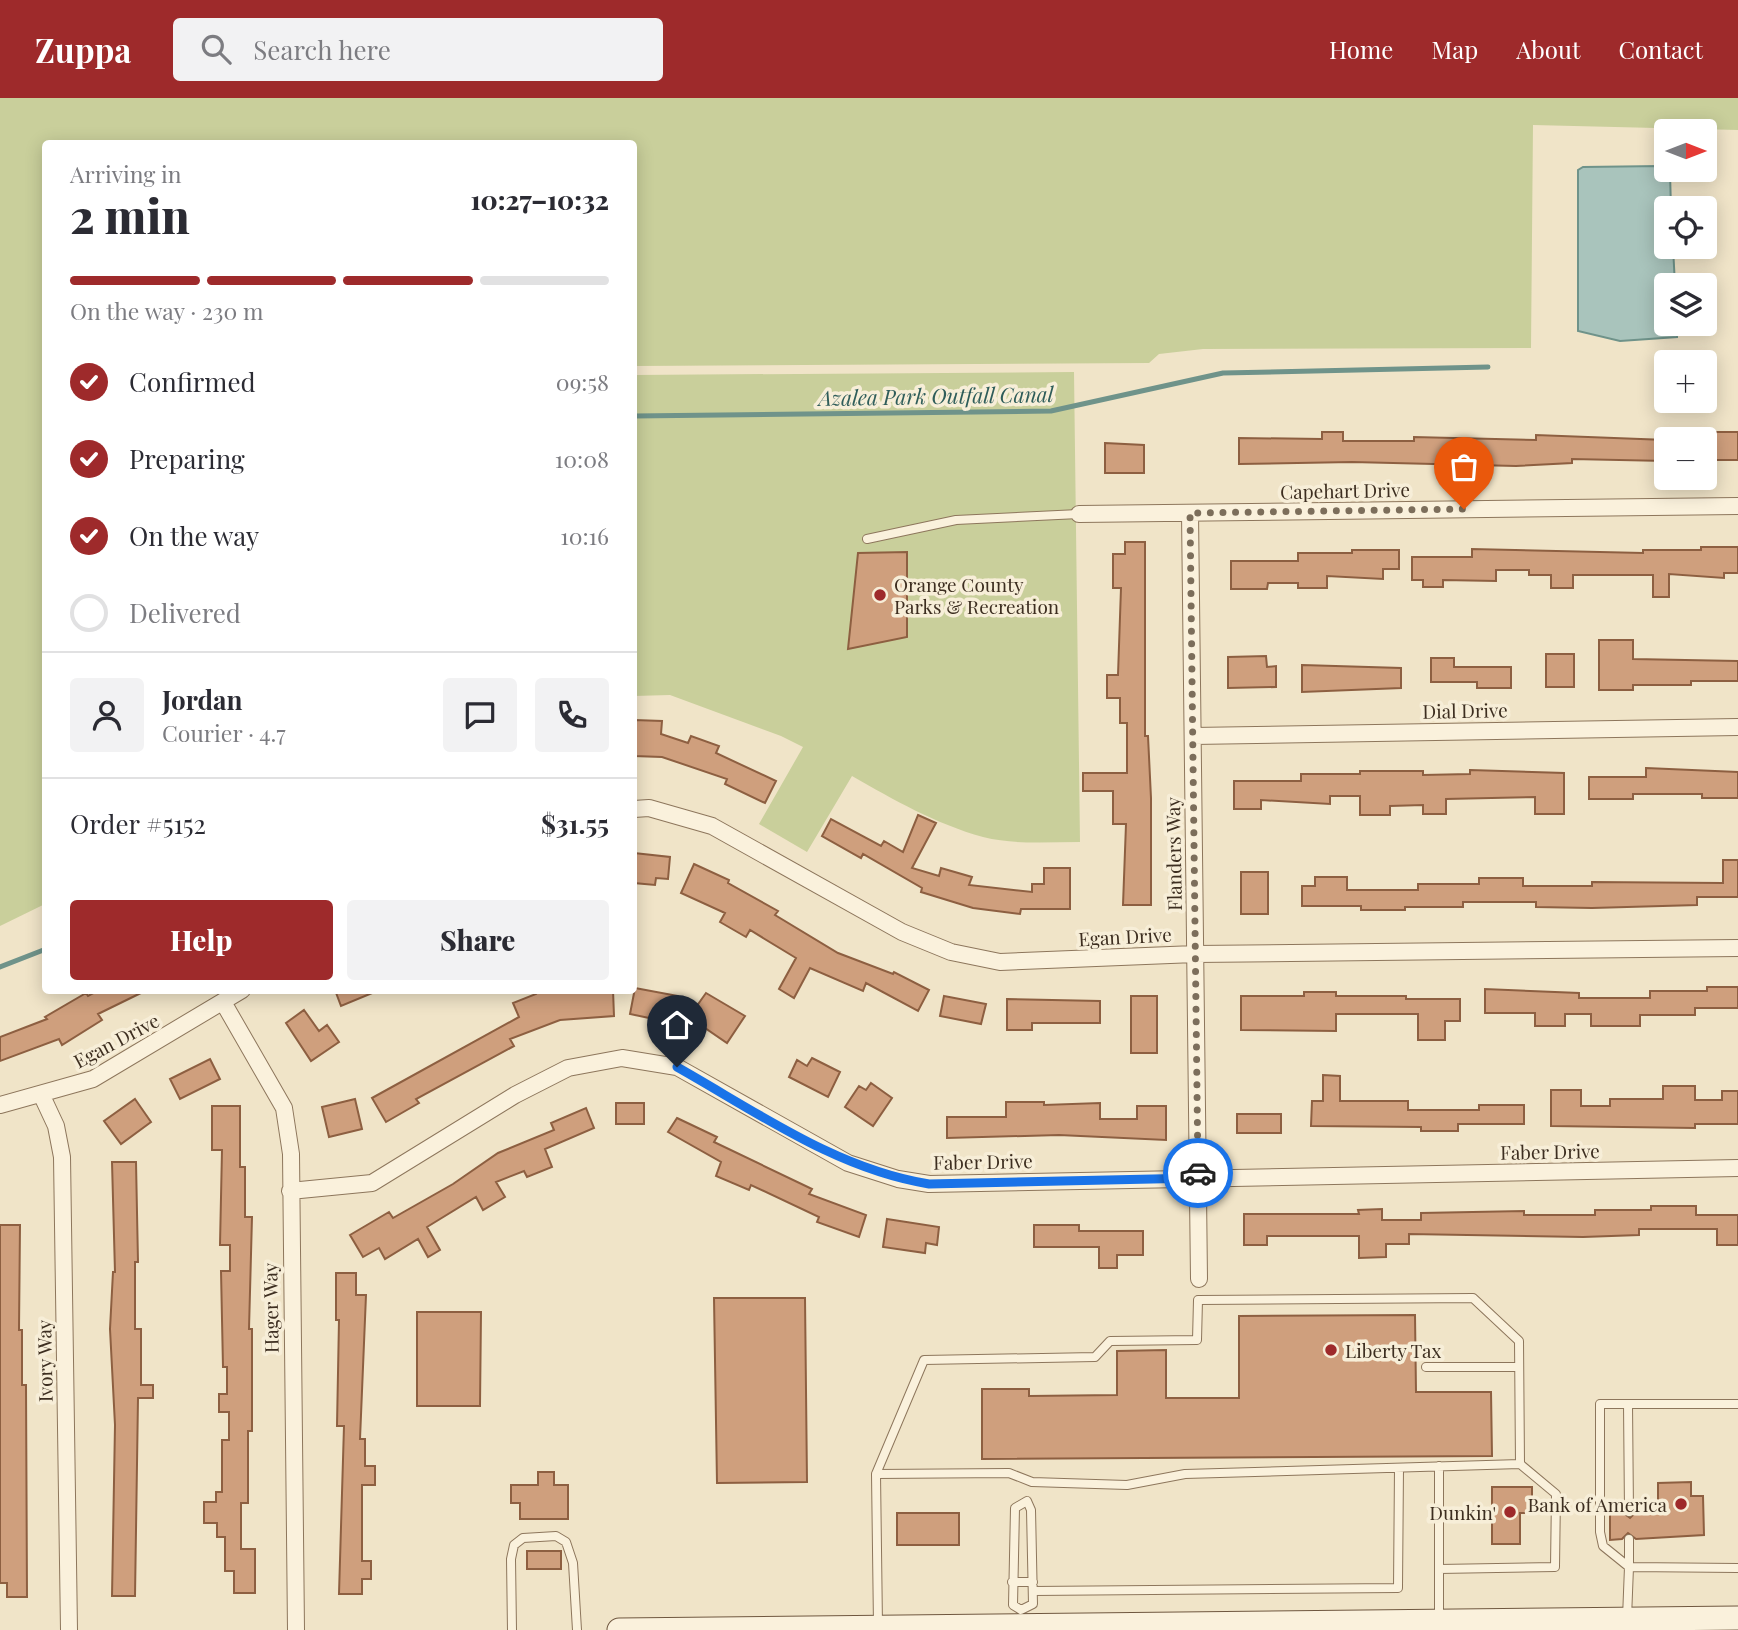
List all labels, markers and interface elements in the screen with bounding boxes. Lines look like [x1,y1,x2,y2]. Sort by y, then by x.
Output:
search box [173,18,663,81]
text: Zuppa [35,27,131,71]
icon: search [197,30,235,68]
text: Search here [253,32,391,67]
text: Home [1329,33,1393,65]
text: Map [1431,33,1478,65]
text: About [1516,33,1580,65]
text: Contact [1618,33,1703,65]
north arrow [1654,119,1717,182]
map controls [1654,119,1717,490]
text: Arriving in [70,158,182,189]
text: 10:27–10:32 [470,182,609,217]
text: 2 min [70,184,190,246]
button: locate [1654,196,1717,259]
button: layers [1654,273,1717,336]
text: On the way · 230 m [70,295,263,326]
button: + [1654,350,1717,413]
icon: check [70,363,108,401]
text: Confirmed [129,364,256,399]
text: 09:58 [556,366,609,397]
water label: Azalea Park Outfall Canal [816,379,1055,411]
button: − [1654,427,1717,490]
pin [1434,437,1494,509]
icon: check [70,440,108,478]
text: Preparing [129,441,245,476]
text: 10:08 [555,443,609,474]
icon: bag [1445,448,1483,486]
street label: Capehart Drive [1280,476,1410,504]
icon: check [70,517,108,555]
text: On the way [129,518,259,553]
text: 10:16 [560,520,609,551]
place label: Orange County Parks & Recreation [894,571,1060,619]
marker: Orange County Parks & Recreation [872,587,888,603]
text: Delivered [129,595,241,630]
button: person [70,678,144,752]
button: chat [443,678,517,752]
button: phone [535,678,609,752]
text: Jordan [162,682,242,717]
street label: Dial Drive [1422,696,1508,724]
text: Courier · 4.7 [162,717,286,748]
street label: Flanders Way [1159,796,1187,911]
text: Order #5152 [70,806,206,841]
text: $31.55 [541,806,609,841]
button: Help [70,900,333,980]
button: Share [347,900,609,980]
street label: Egan Drive [1078,921,1172,951]
pin [647,995,707,1067]
icon: home [658,1006,696,1044]
street label: Egan Drive [69,1007,163,1073]
street label: Faber Drive [1500,1137,1600,1165]
courier [1163,1138,1233,1208]
street label: Faber Drive [933,1147,1033,1175]
icon: car [1179,1154,1217,1192]
street label: Hager Way [256,1262,284,1353]
street label: Ivory Way [30,1319,58,1402]
place label: Liberty Tax [1345,1337,1442,1363]
marker: Liberty Tax [1323,1342,1339,1358]
place label: Bank of America [1527,1491,1668,1517]
marker: Bank of America [1673,1496,1689,1512]
place label: Dunkin' [1429,1499,1496,1525]
marker: Dunkin' [1502,1504,1518,1520]

